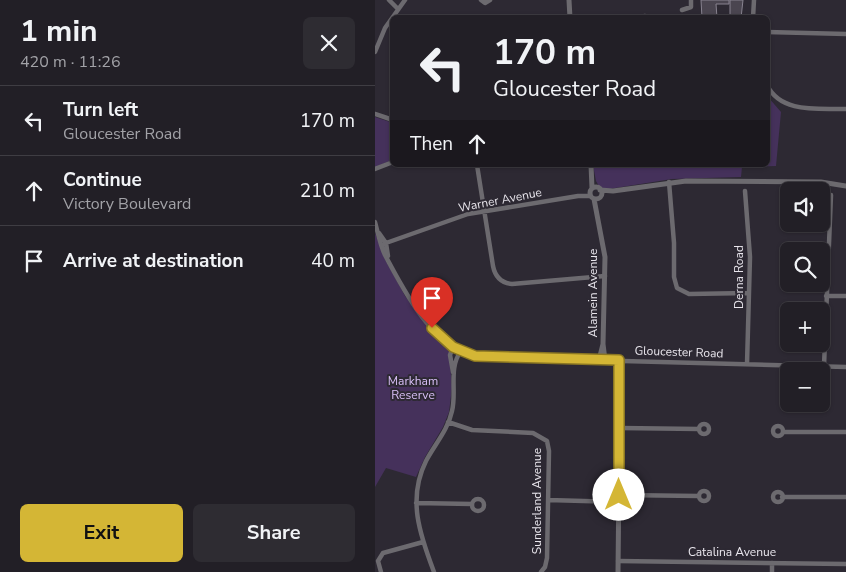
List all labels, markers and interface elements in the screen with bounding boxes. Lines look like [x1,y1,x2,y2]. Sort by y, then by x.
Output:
text: 1 min [20,11,98,52]
button: close [303,17,355,69]
text: 170 m [493,29,596,76]
icon: left [410,35,475,100]
text: 420 m · 11:26 [20,51,121,73]
text: Gloucester Road [493,74,656,104]
text: Turn left [63,97,138,123]
icon: left [20,107,48,135]
text: 170 m [300,108,355,134]
text: Gloucester Road [63,123,182,145]
icon: ahead [463,130,491,158]
text: Then [410,131,453,157]
text: Continue [63,167,142,193]
icon: ahead [20,177,48,205]
text: 210 m [300,178,355,204]
map controls [780,182,830,412]
button: sound [780,182,830,232]
street label: Warner Avenue [457,184,543,216]
text: Victory Boulevard [63,193,191,215]
button: search [780,242,830,292]
street label: Derna Road [731,245,747,309]
icon: arrive [20,247,48,275]
text: Arrive at destination [63,248,244,274]
text: 40 m [311,248,355,274]
street label: Alamein Avenue [585,249,601,337]
pin [411,277,453,328]
icon: arrive [418,284,446,312]
button: + [780,302,830,352]
street label: Gloucester Road [634,342,724,362]
button: − [780,362,830,412]
park label: Markham Reserve [388,373,438,403]
street label: Sunderland Avenue [529,448,545,554]
position arrow [592,468,644,520]
button: Exit [20,504,183,562]
button: Share [193,504,355,562]
street label: Catalina Avenue [688,544,776,560]

